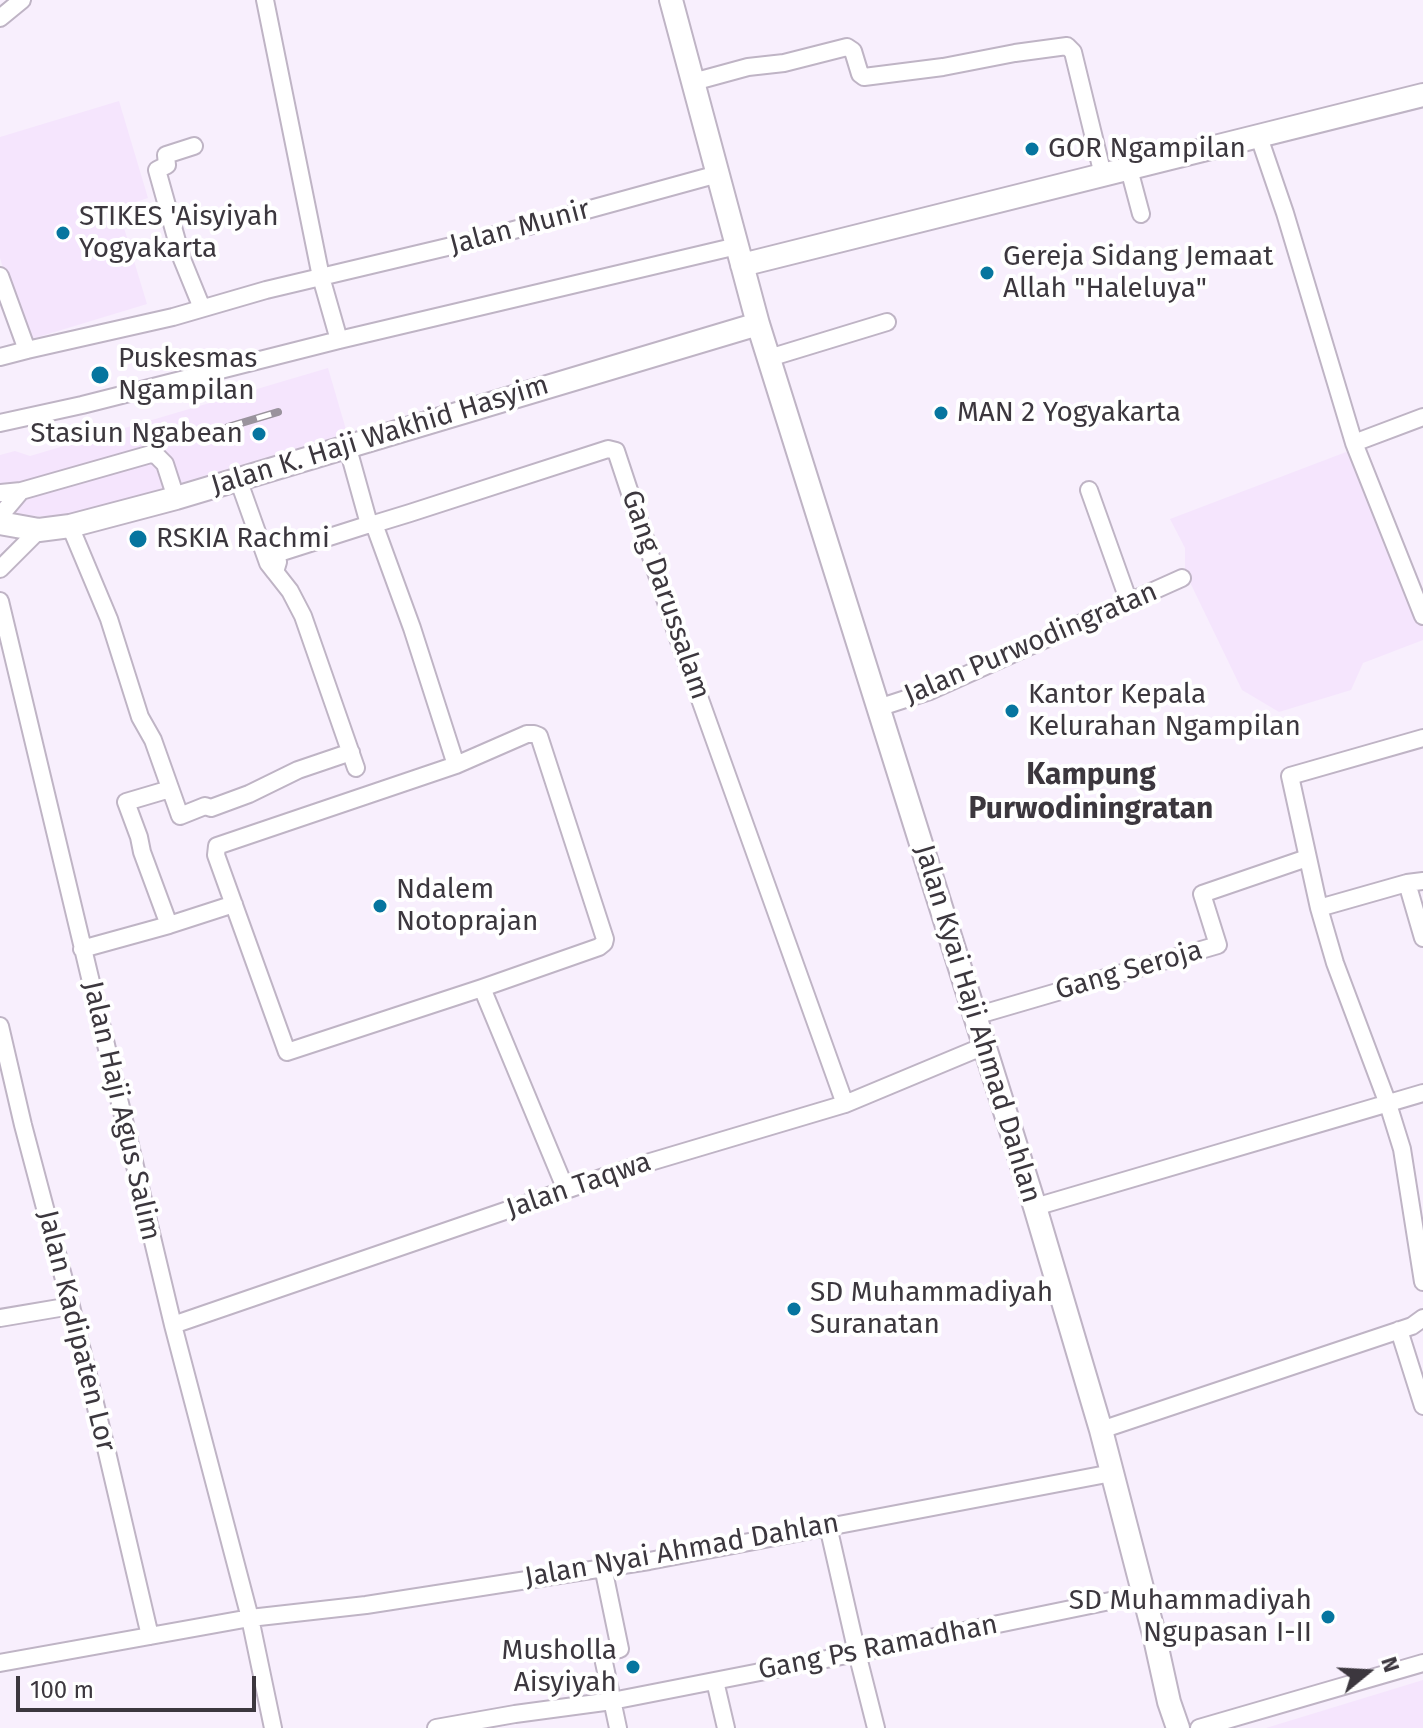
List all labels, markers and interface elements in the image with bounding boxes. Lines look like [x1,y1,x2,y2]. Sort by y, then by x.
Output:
place label: GOR Ngampilan [1048,132,1246,166]
marker: GOR Ngampilan [1023,140,1041,158]
street label: Jalan Munir [446,193,594,263]
place label: STIKES 'Aisyiyah Yogyakarta [79,200,279,266]
marker: STIKES 'Aisyiyah Yogyakarta [54,224,72,242]
place label: Gereja Sidang Jemaat Allah "Haleluya" [1003,240,1273,306]
marker: Gereja Sidang Jemaat Allah "Haleluya" [978,264,996,282]
place label: Puskesmas Ngampilan [118,342,257,408]
marker: Puskesmas Ngampilan [89,364,111,386]
street label: Jalan K. Haji Wakhid Hasyim [207,369,553,503]
place label: MAN 2 Yogyakarta [957,396,1181,430]
marker: MAN 2 Yogyakarta [932,404,950,422]
place label: Stasiun Ngabean [30,417,243,451]
marker: Stasiun Ngabean [250,425,268,443]
street label: Gang Darussalam [613,486,717,704]
place label: RSKIA Rachmi [156,522,330,556]
marker: RSKIA Rachmi [127,528,149,550]
street label: Jalan Purwodingratan [899,575,1163,713]
place label: Kantor Kepala Kelurahan Ngampilan [1028,678,1301,744]
marker: Kantor Kepala Kelurahan Ngampilan [1003,702,1021,720]
district label: Kampung Purwodiningratan [969,758,1213,828]
street label: Jalan Kyai Haji Ahmad Dahlan [906,841,1048,1207]
place label: Ndalem Notoprajan [396,873,538,939]
marker: Ndalem Notoprajan [371,897,389,915]
street label: Gang Seroja [1052,934,1206,1008]
street label: Jalan Haji Agus Salim [75,978,167,1244]
street label: Jalan Taqwa [502,1146,656,1226]
street label: Jalan Kadipaten Lor [30,1207,122,1455]
place label: SD Muhammadiyah Suranatan [810,1276,1053,1342]
marker: SD Muhammadiyah Suranatan [785,1300,803,1318]
street label: Jalan Nyai Ahmad Dahlan [522,1507,842,1595]
place label: SD Muhammadiyah Ngupasan I-II [1069,1584,1312,1650]
street label: Gang Ps Ramadhan [756,1608,1000,1688]
marker: SD Muhammadiyah Ngupasan I-II [1319,1608,1337,1626]
north arrow [1327,1632,1407,1712]
place label: Musholla Aisyiyah [502,1634,617,1700]
text: N [1375,1653,1405,1676]
marker: Musholla Aisyiyah [624,1658,642,1676]
scale bar [20,1660,260,1710]
text: 100 m [30,1676,94,1704]

